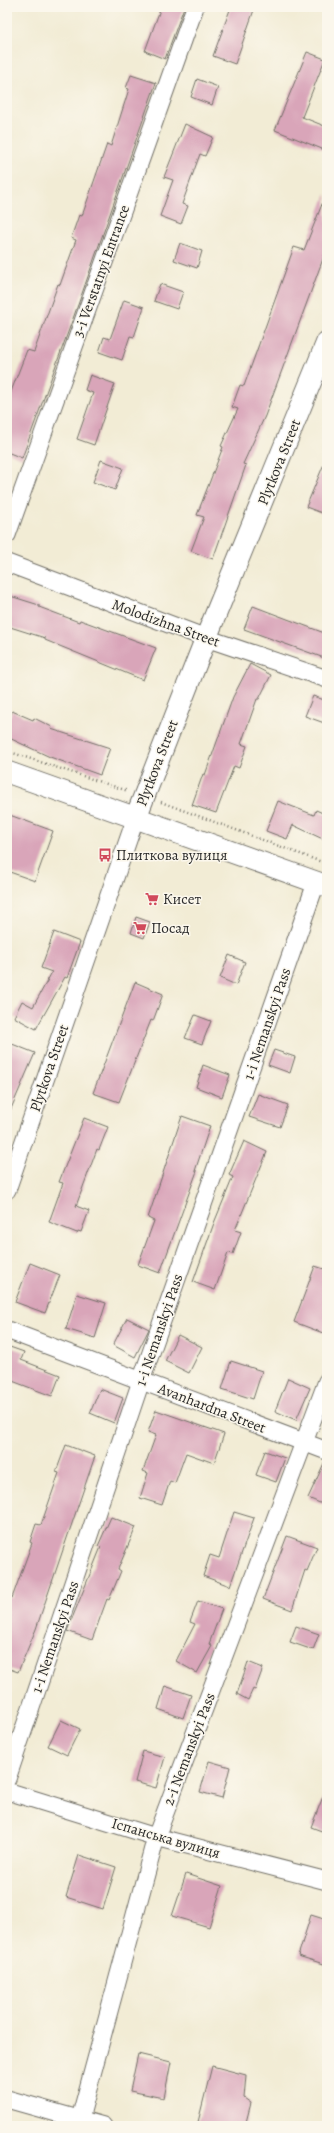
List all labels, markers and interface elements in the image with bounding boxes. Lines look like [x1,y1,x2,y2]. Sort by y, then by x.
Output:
street label: 3-i Verstatnyi Entrance [68,202,134,340]
street label: Plytkova Street [253,416,305,508]
street label: Molodizhna Street [109,594,223,652]
street label: Plytkova Street [131,717,183,809]
place label: Плиткова вулиця [116,845,227,865]
bus stop icon: Плиткова вулиця [97,847,113,863]
place label: Кисет [163,889,201,909]
supermarket icon: Кисет [144,891,160,907]
place label: Посад [151,918,190,938]
supermarket icon: Посад [132,920,148,936]
street label: 1-i Nemanskyi Pass [238,965,296,1083]
street label: Plytkova Street [25,1022,73,1114]
street label: 1-i Nemanskyi Pass [130,1271,188,1389]
street label: Avanhardna Street [154,1378,269,1438]
street label: 1-i Nemanskyi Pass [26,1578,84,1696]
street label: 2-i Nemanskyi Pass [158,1690,220,1808]
street label: Іспанська вулиця [109,1813,223,1863]

